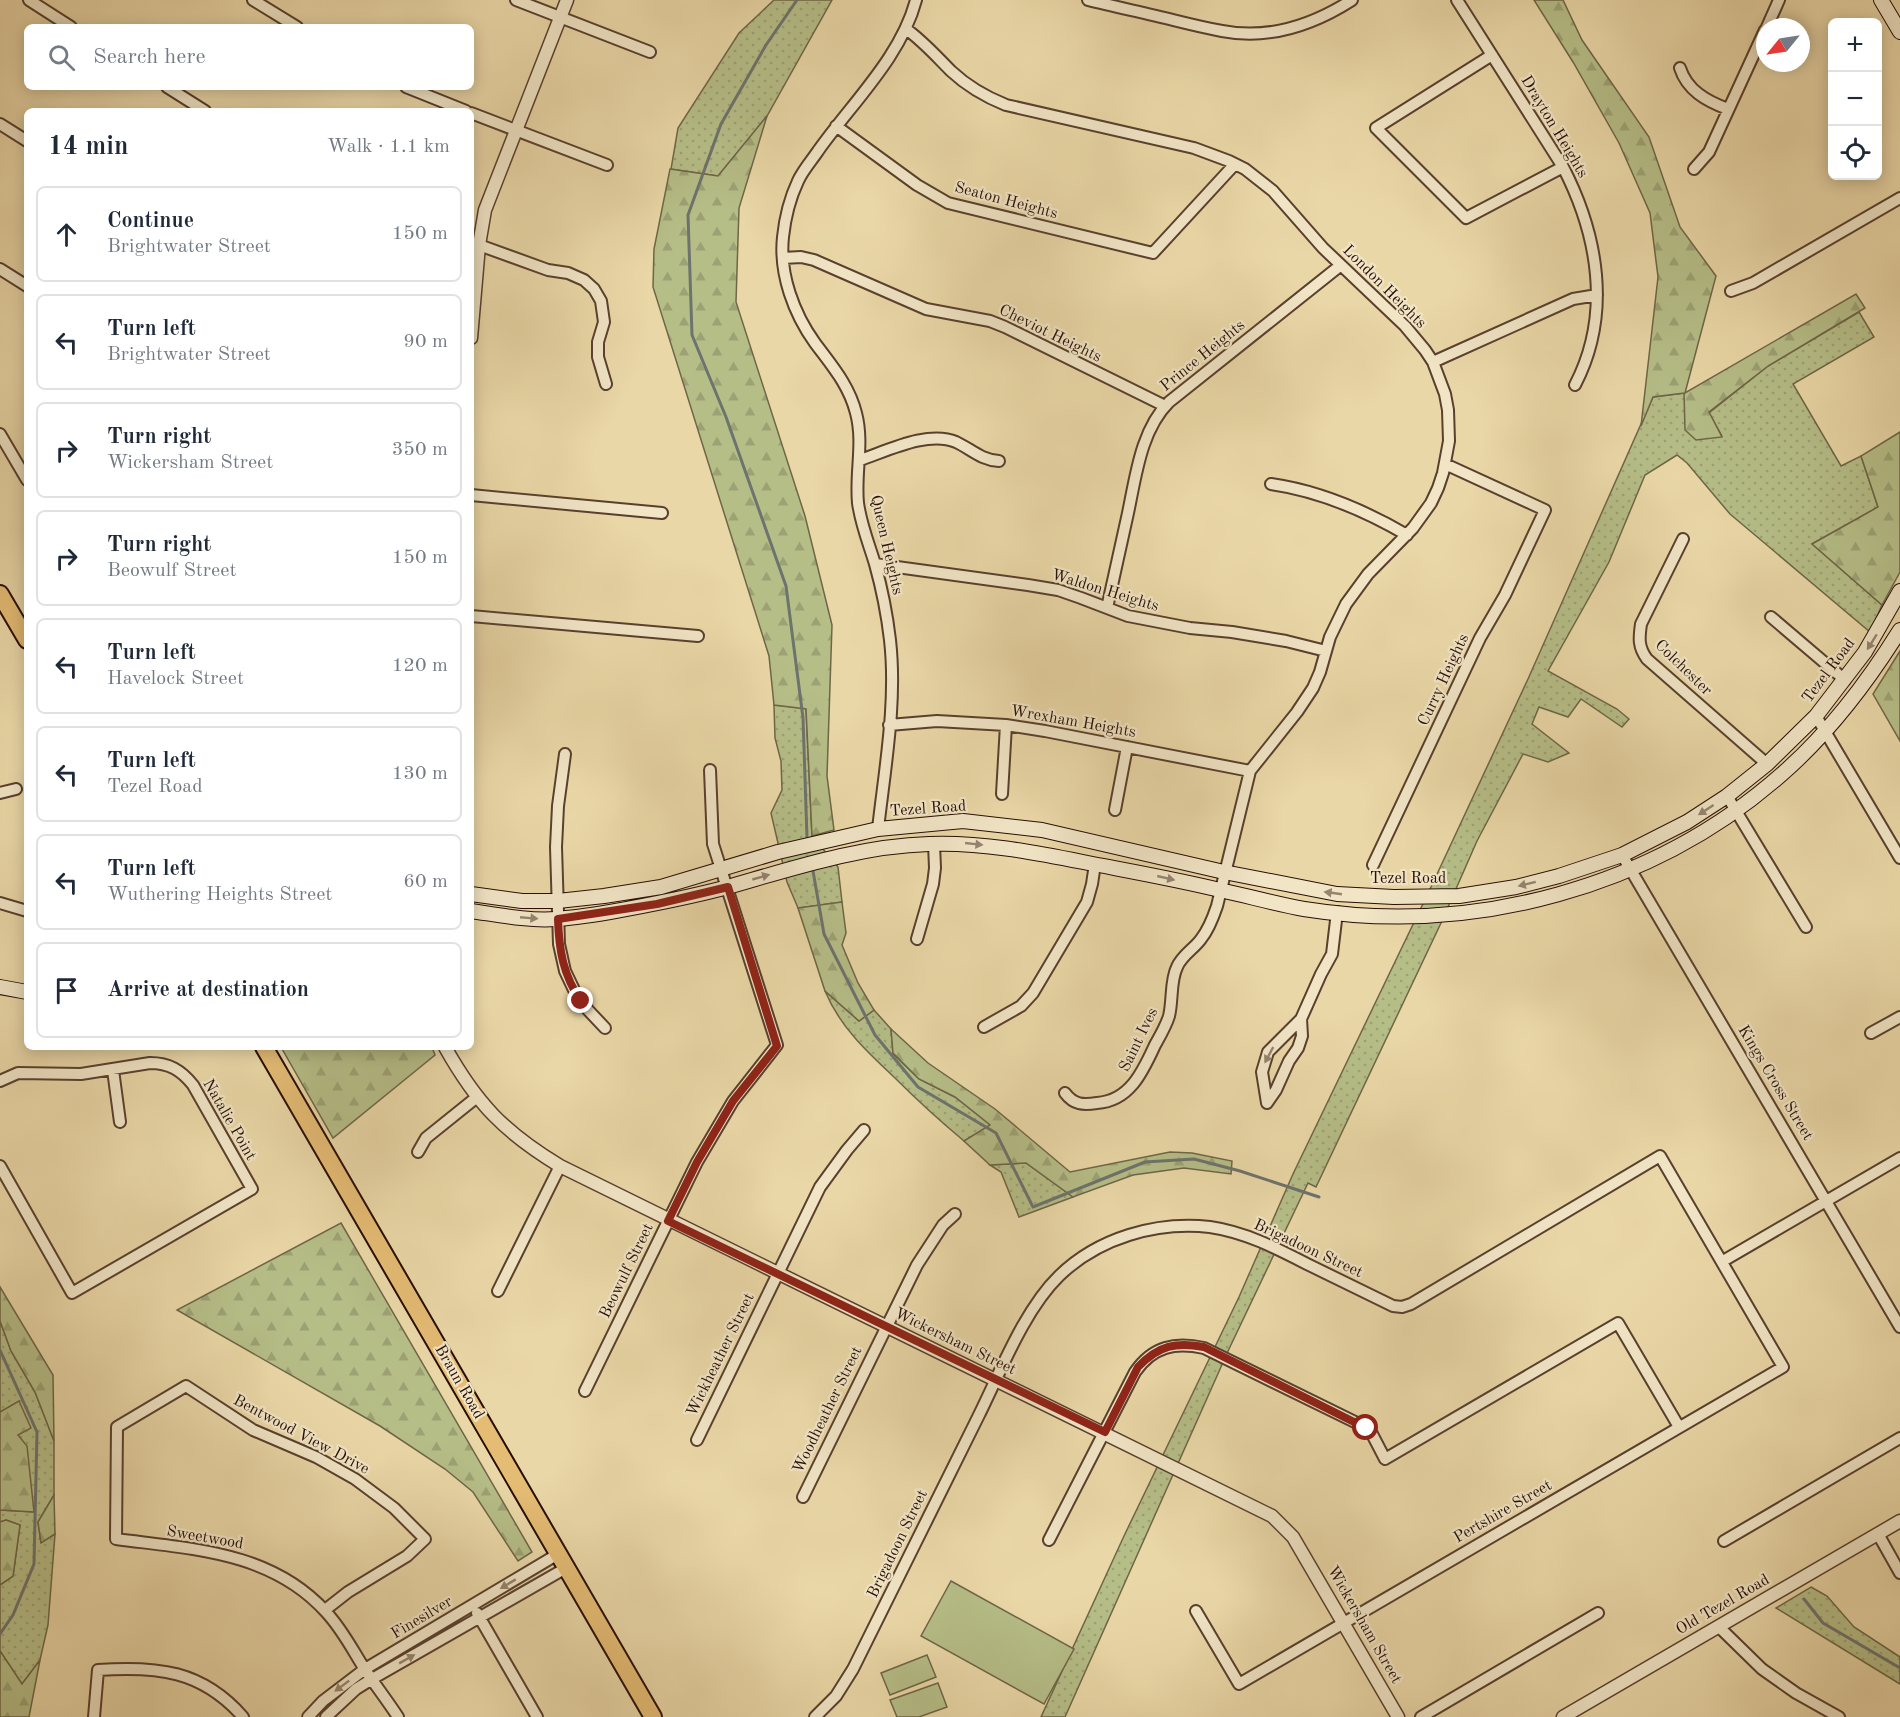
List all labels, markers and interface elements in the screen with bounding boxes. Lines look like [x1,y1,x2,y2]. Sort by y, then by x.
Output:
north arrow [1756,18,1810,72]
map controls [1828,18,1882,180]
button: + [1828,18,1882,72]
search box [24,24,474,90]
icon: search [45,41,78,74]
text: Search here [93,46,206,68]
button: − [1828,72,1882,126]
street label: Drayton Heights [1517,73,1591,181]
button: locate [1828,126,1882,180]
text: 14 min [48,134,128,160]
text: Walk · 1.1 km [327,137,450,157]
street label: Seaton Heights [953,180,1059,222]
text: Continue [107,210,194,232]
icon: ahead [50,218,83,251]
text: 150 m [392,224,448,244]
text: Brightwater Street [107,237,271,257]
street label: London Heights [1339,242,1429,332]
street label: Cheviot Heights [996,302,1104,366]
street label: Prince Heights [1158,317,1248,395]
text: Turn left [107,318,196,340]
icon: left [50,326,83,359]
text: 90 m [403,332,448,352]
text: Brightwater Street [107,345,271,365]
text: Turn right [107,426,211,448]
icon: right [50,434,83,467]
text: 350 m [392,440,448,460]
text: Wickersham Street [107,453,273,473]
street label: Queen Heights [867,494,905,596]
text: Turn right [107,534,211,556]
icon: right [50,542,83,575]
text: 150 m [392,548,448,568]
text: Beowulf Street [107,561,236,581]
street label: Waldon Heights [1049,567,1161,615]
street label: Curry Heights [1416,631,1472,728]
one-way arrow [1866,634,1877,651]
street label: Tezel Road [1800,636,1858,706]
street label: Colchester [1651,637,1715,699]
text: Turn left [107,642,196,664]
icon: left [50,650,83,683]
text: 120 m [392,656,448,676]
text: Havelock Street [107,669,244,689]
street label: Wrexham Heights [1009,703,1137,741]
text: Turn left [107,750,196,772]
icon: left [50,758,83,791]
text: 130 m [392,764,448,784]
text: Tezel Road [107,777,203,797]
street label: Tezel Road [889,798,967,820]
one-way arrow [1698,804,1714,815]
one-way arrow [964,840,983,849]
text: Turn left [107,858,196,880]
icon: left [50,866,83,899]
street label: Tezel Road [1370,871,1446,887]
text: 60 m [403,872,448,892]
one-way arrow [752,872,770,881]
one-way arrow [1156,873,1175,883]
one-way arrow [1518,880,1536,890]
text: Wuthering Heights Street [107,885,332,905]
one-way arrow [1324,889,1343,898]
one-way arrow [519,913,538,923]
icon: arrive [50,974,83,1007]
text: Arrive at destination [107,979,309,1001]
route end [567,987,593,1013]
street label: Saint Ives [1117,1005,1161,1075]
street label: Kings Cross Street [1734,1023,1816,1144]
one-way arrow [1264,1047,1274,1064]
street label: Natalie Point [199,1077,259,1164]
street label: Brigadoon Street [1251,1217,1365,1281]
street label: Beowulf Street [597,1221,657,1321]
street label: Wickheather Street [684,1290,758,1419]
street label: Wickersham Street [892,1306,1019,1379]
street label: Braun Road [431,1342,487,1422]
street label: Woodheather Street [790,1344,866,1476]
street label: Bentwood View Drive [230,1392,372,1478]
route start [1352,1414,1378,1440]
street label: Pertshire Street [1451,1477,1555,1547]
street label: Brigadoon Street [865,1487,931,1601]
street label: Sweetwood [165,1523,245,1553]
street label: Wickersham Street [1324,1563,1404,1687]
street label: Old Tezel Road [1674,1572,1772,1638]
one-way arrow [499,1579,516,1589]
street label: Finesilver [389,1593,456,1642]
one-way arrow [399,1654,416,1664]
one-way arrow [334,1680,350,1692]

